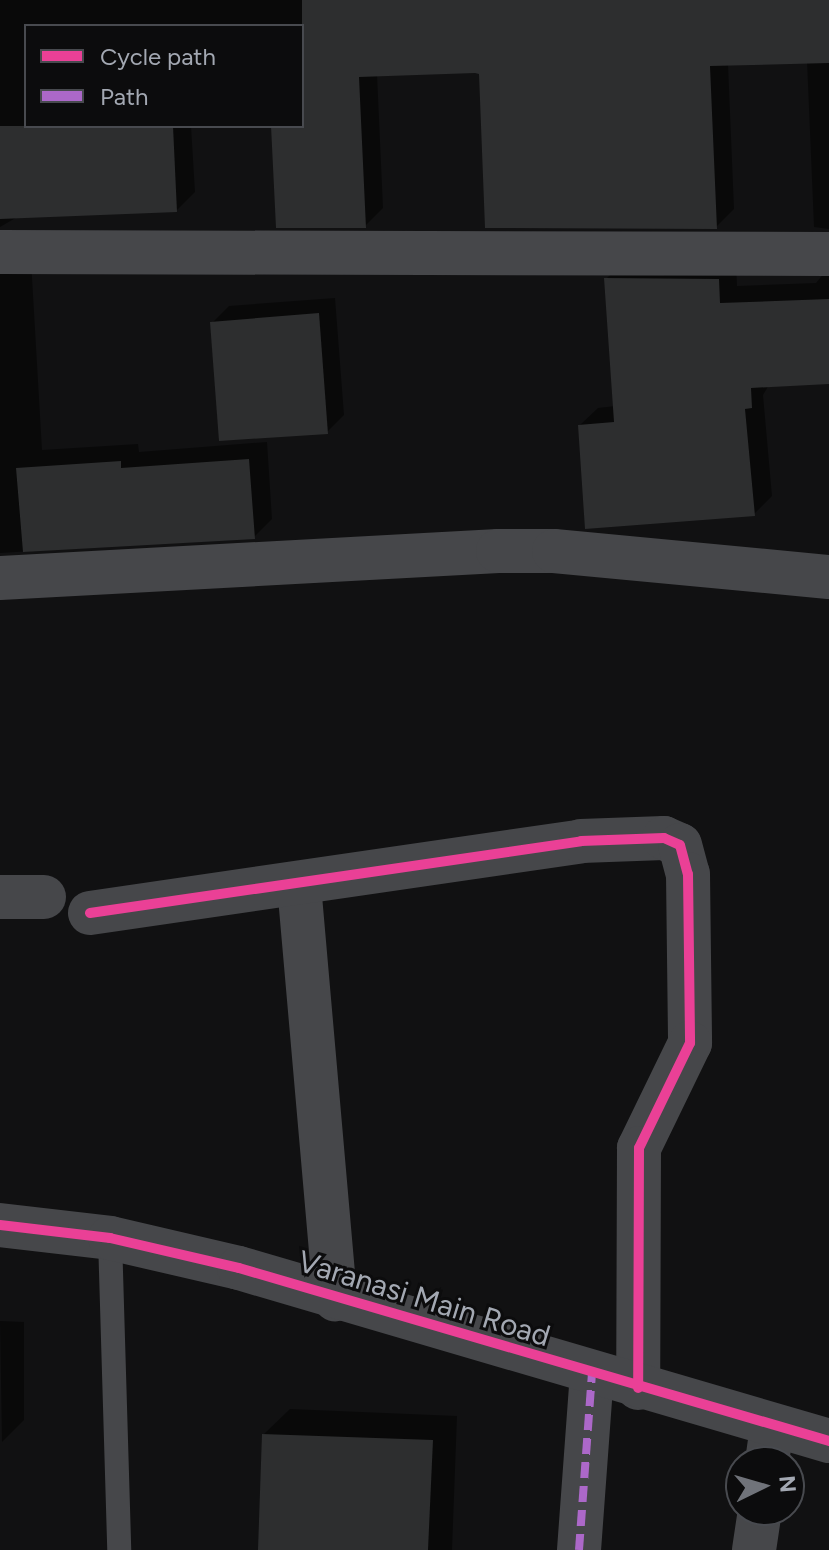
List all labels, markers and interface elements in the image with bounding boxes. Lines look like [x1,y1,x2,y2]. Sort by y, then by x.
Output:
legend [24,24,304,128]
text: Cycle path [100,42,216,71]
text: Path [100,82,148,111]
street label: Varanasi Main Road [294,1244,554,1354]
north arrow [725,1446,805,1526]
text: N [773,1474,802,1494]

